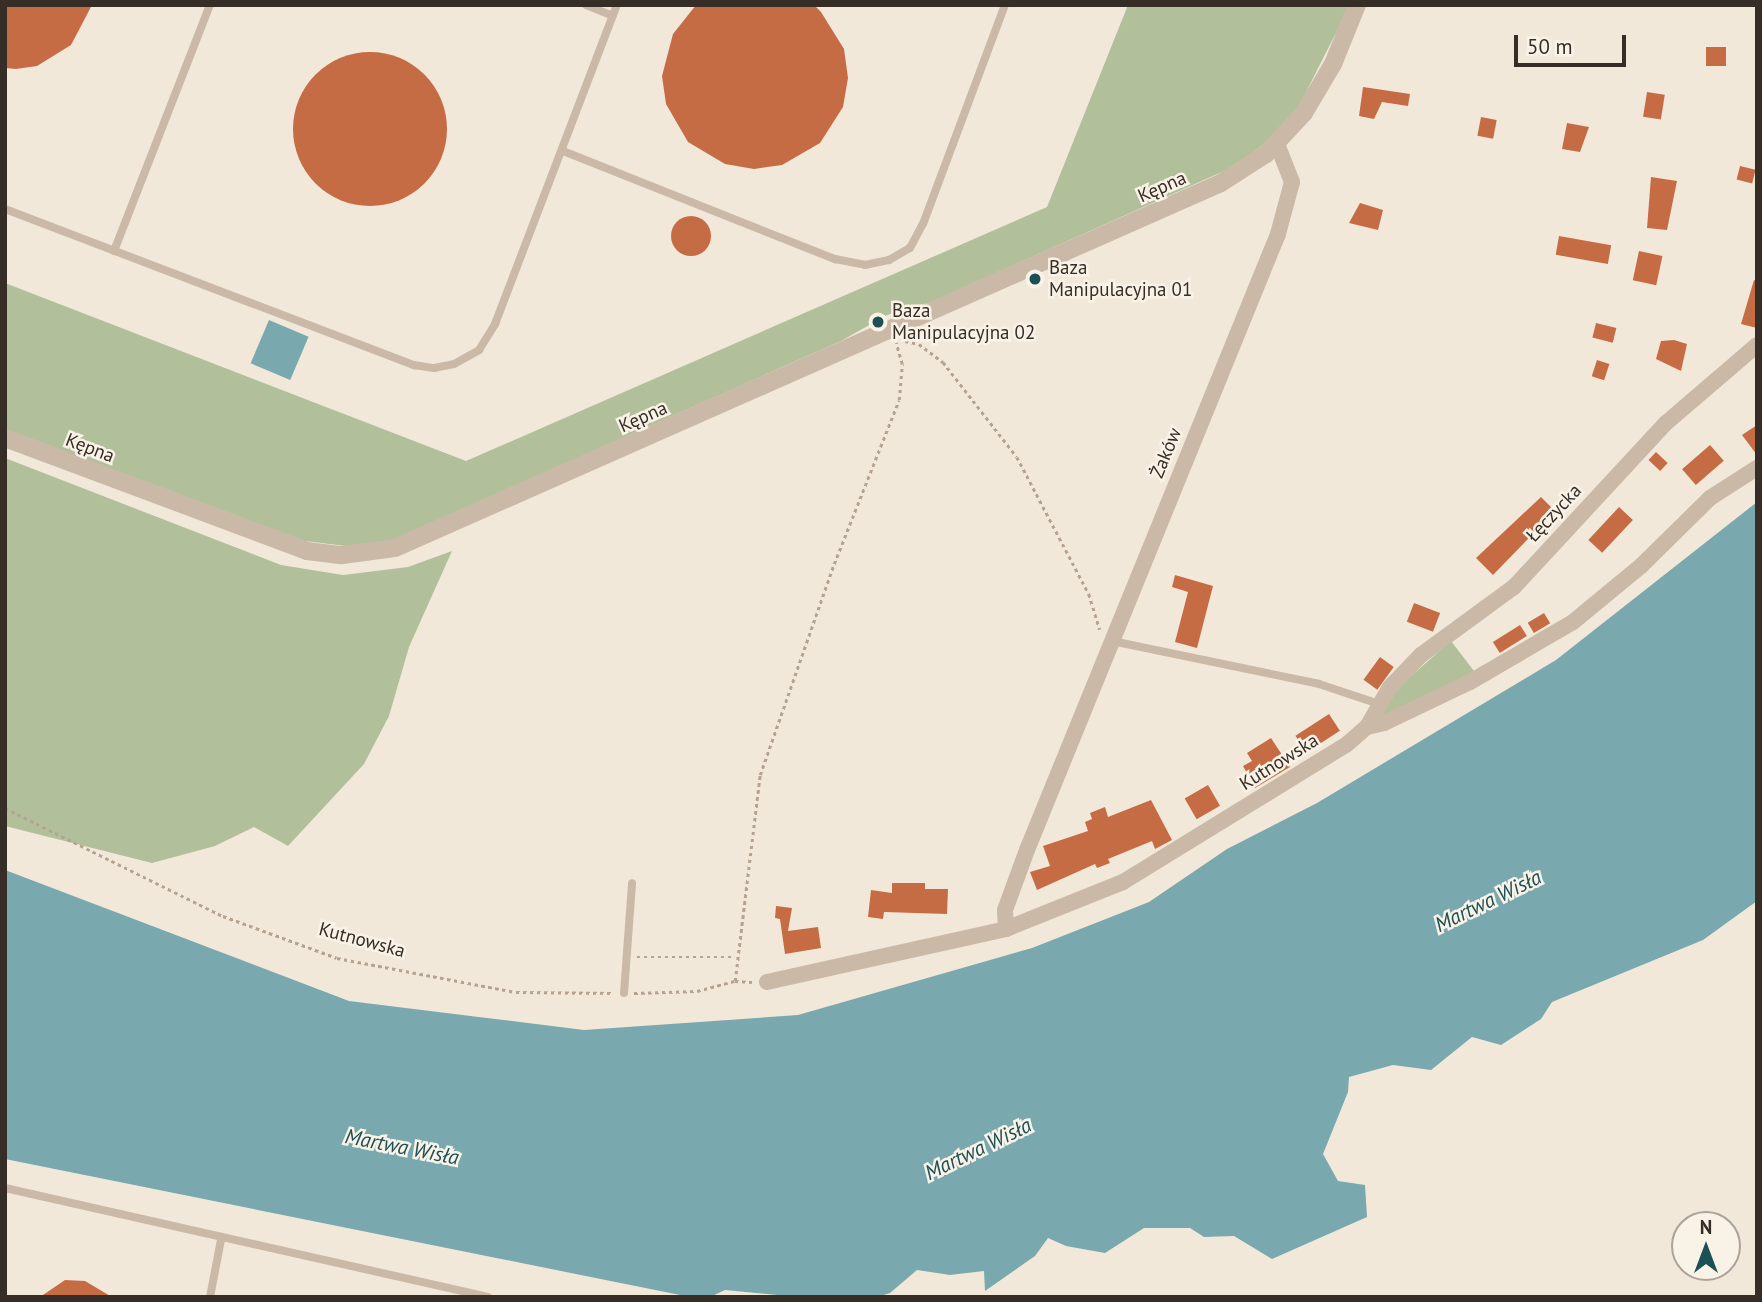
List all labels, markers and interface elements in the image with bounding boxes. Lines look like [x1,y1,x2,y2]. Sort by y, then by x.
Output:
scale bar [1517,21,1629,65]
text: 50 m [1527,33,1573,60]
street label: Kępna [1134,166,1190,208]
place label: Baza Manipulacyjna 01 [1049,257,1192,301]
marker: Baza Manipulacyjna 01 [1027,271,1043,287]
place label: Baza Manipulacyjna 02 [892,300,1035,344]
marker: Baza Manipulacyjna 02 [870,314,886,330]
street label: Kępna [615,396,671,438]
street label: Żaków [1146,425,1186,481]
street label: Kępna [62,428,118,468]
street label: Łęczycka [1522,479,1586,547]
street label: Kutnowska [1235,729,1323,795]
water label: Martwa Wisła [1430,864,1546,938]
street label: Kutnowska [316,918,408,962]
water label: Martwa Wisła [920,1112,1036,1186]
water label: Martwa Wisła [343,1124,461,1170]
north arrow [1671,1211,1741,1281]
text: N [1700,1215,1712,1239]

